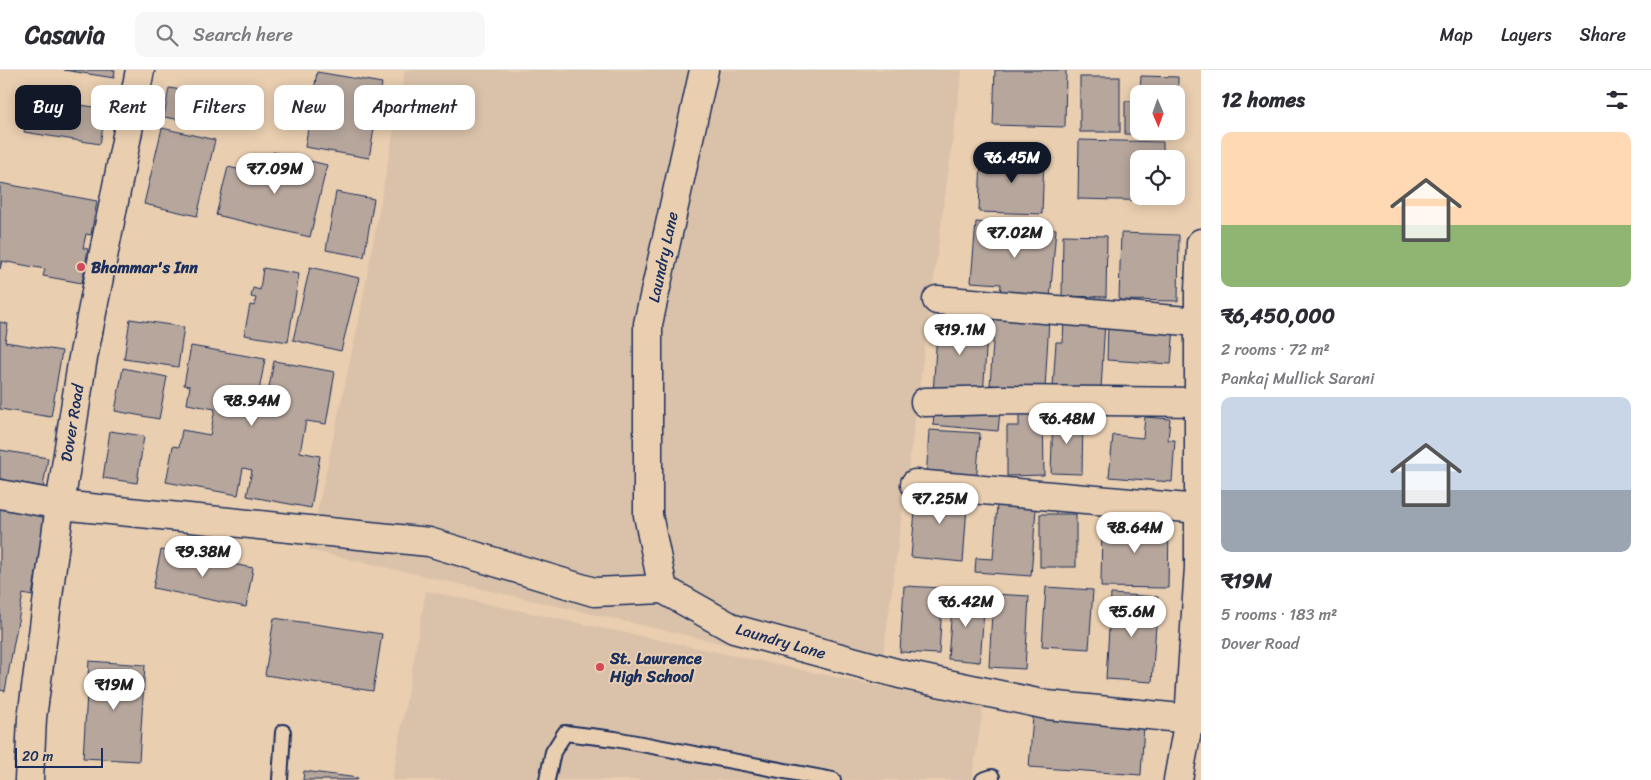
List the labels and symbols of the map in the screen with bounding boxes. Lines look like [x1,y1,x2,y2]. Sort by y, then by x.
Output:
north arrow [1130,85,1185,140]
pin: ₹6.45M [971,142,1053,184]
pin: ₹7.09M [234,152,316,195]
street label: Laundry Lane [639,209,687,305]
pin: ₹7.02M [974,216,1056,259]
place label: Bhammar's Inn [91,253,198,282]
marker: Bhammar's Inn [75,261,87,273]
pin: ₹19.1M [919,314,1001,356]
street label: Dover Road [52,381,93,464]
pin: ₹8.94M [211,384,293,427]
pin: ₹6.48M [1026,402,1108,445]
pin: ₹7.25M [899,482,981,525]
pin: ₹8.64M [1094,512,1176,554]
pin: ₹9.38M [162,536,244,578]
pin: ₹6.42M [925,586,1007,628]
pin: ₹5.6M [1097,596,1167,638]
street label: Laundry Lane [733,614,829,668]
place label: St. Lawrence High School [609,644,702,691]
marker: St. Lawrence High School [594,661,606,673]
pin: ₹19M [84,668,144,711]
scale bar [15,745,102,768]

